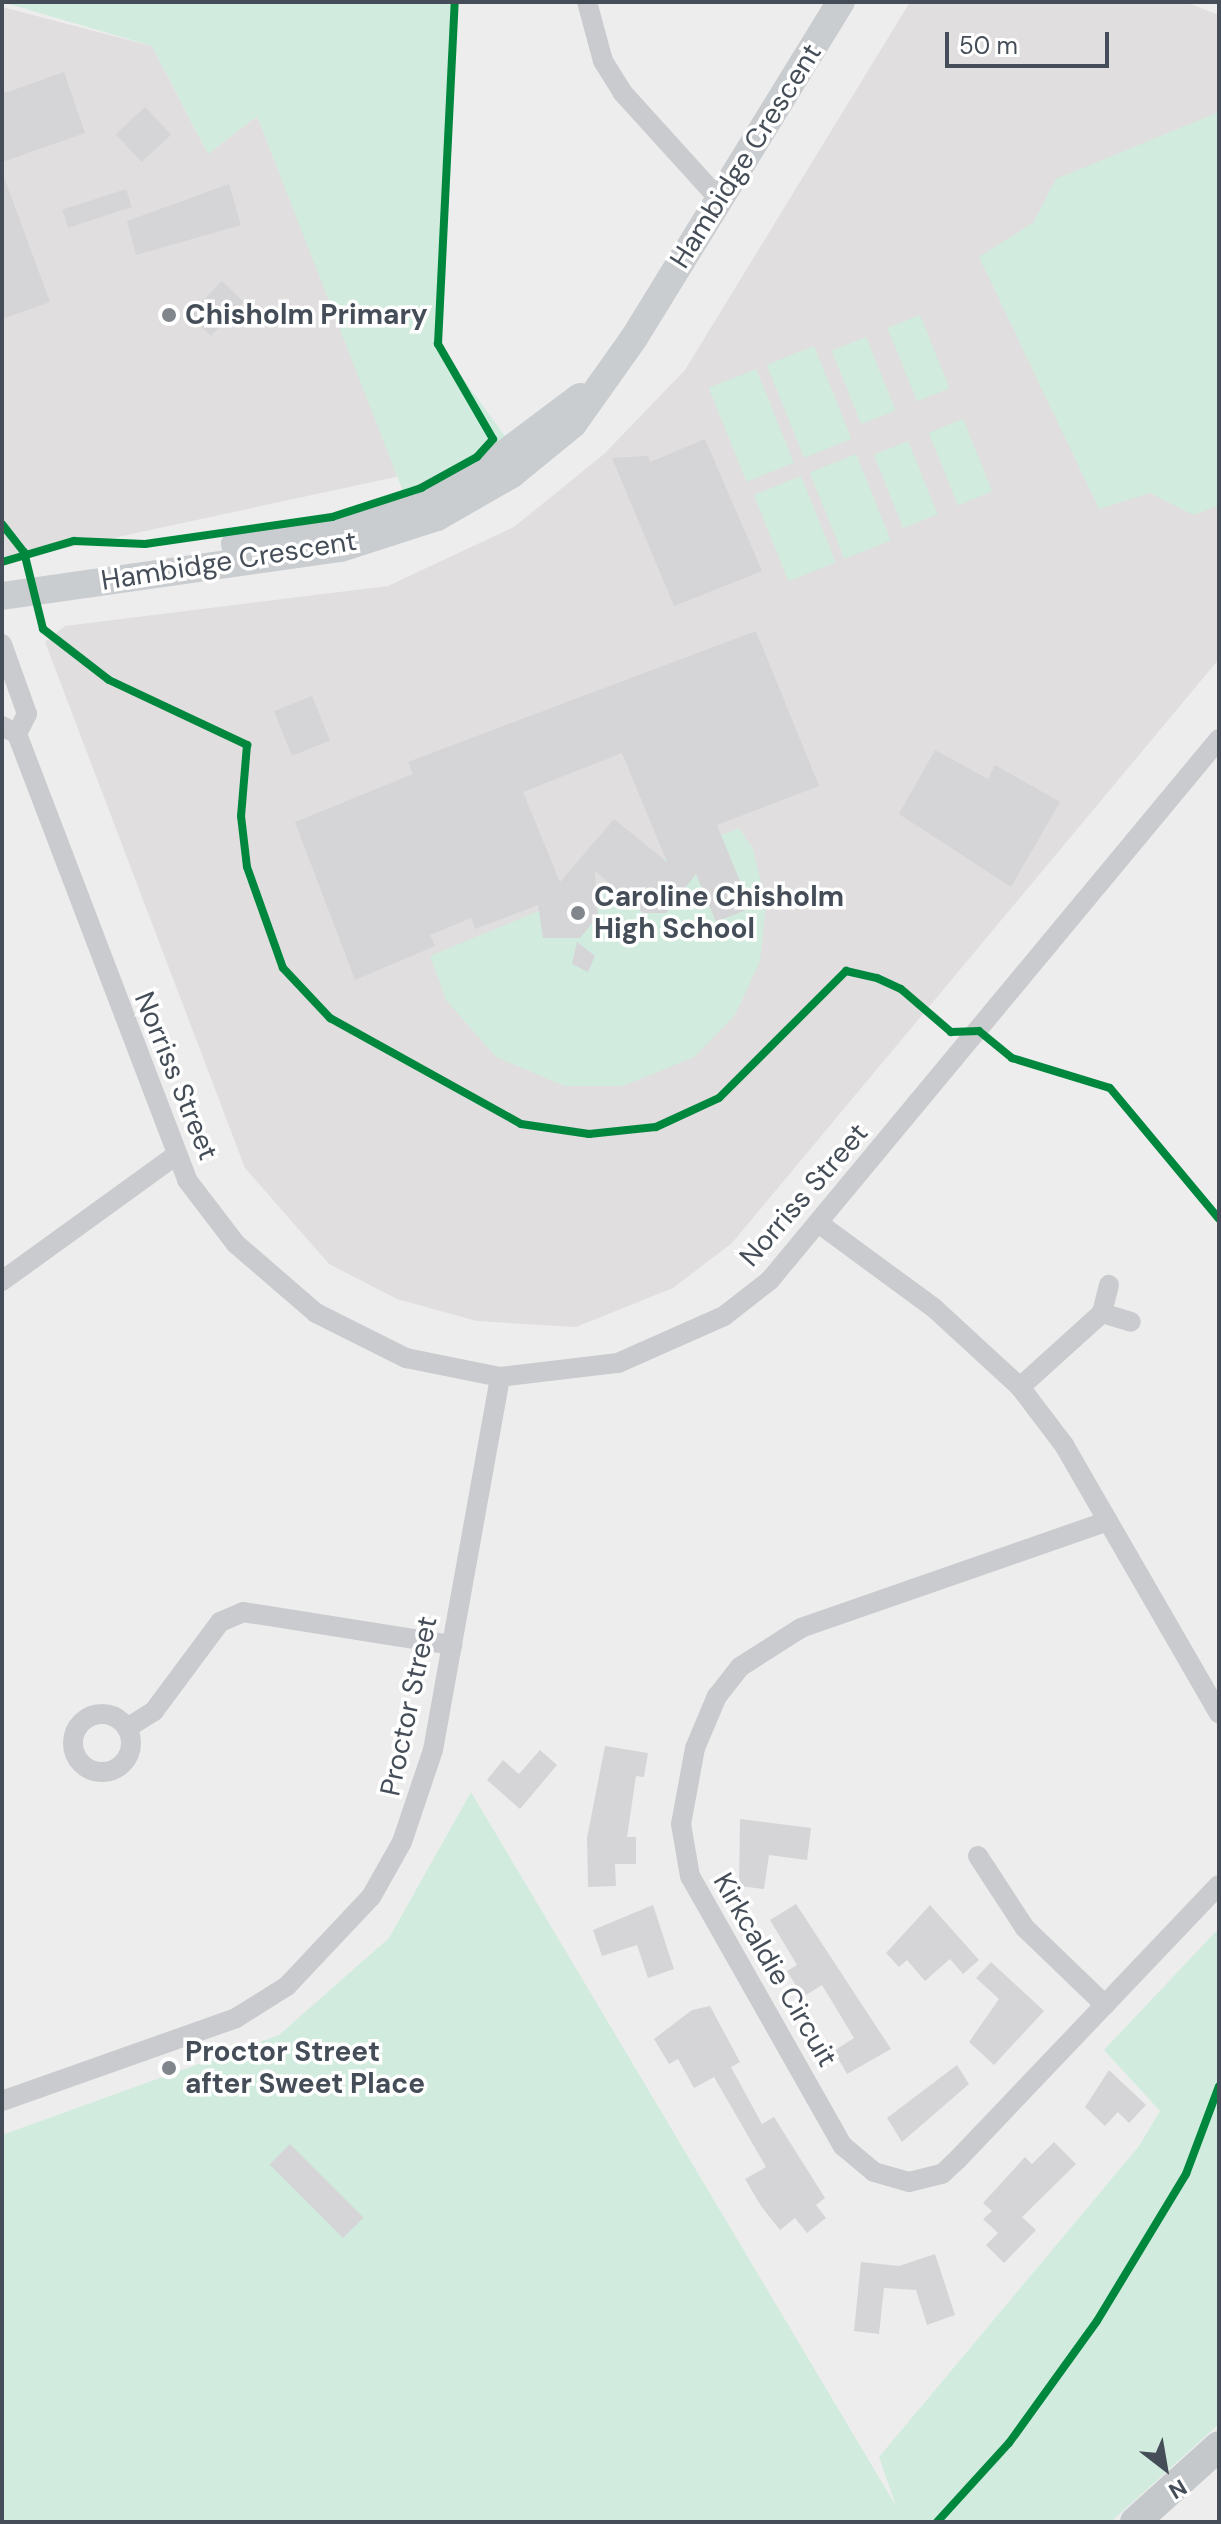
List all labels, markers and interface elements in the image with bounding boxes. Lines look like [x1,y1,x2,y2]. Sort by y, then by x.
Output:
scale bar [949,16,1113,66]
text: 50 m [959,30,1018,61]
street label: Hambidge Crescent [663,38,829,274]
place label: Chisholm Primary [185,298,428,332]
marker: Chisholm Primary [160,306,178,324]
street label: Hambidge Crescent [99,524,359,598]
place label: Caroline Chisholm High School [594,880,844,946]
marker: Caroline Chisholm High School [569,904,587,922]
street label: Norriss Street [127,987,225,1165]
street label: Norriss Street [733,1117,875,1273]
street label: Proctor Street [374,1613,444,1799]
street label: Kirkcaldie Circuit [706,1867,844,2073]
place label: Proctor Street after Sweet Place [185,2035,425,2101]
marker: Proctor Street after Sweet Place [160,2059,178,2077]
north arrow [1125,2428,1205,2508]
text: N [1163,2472,1192,2506]

